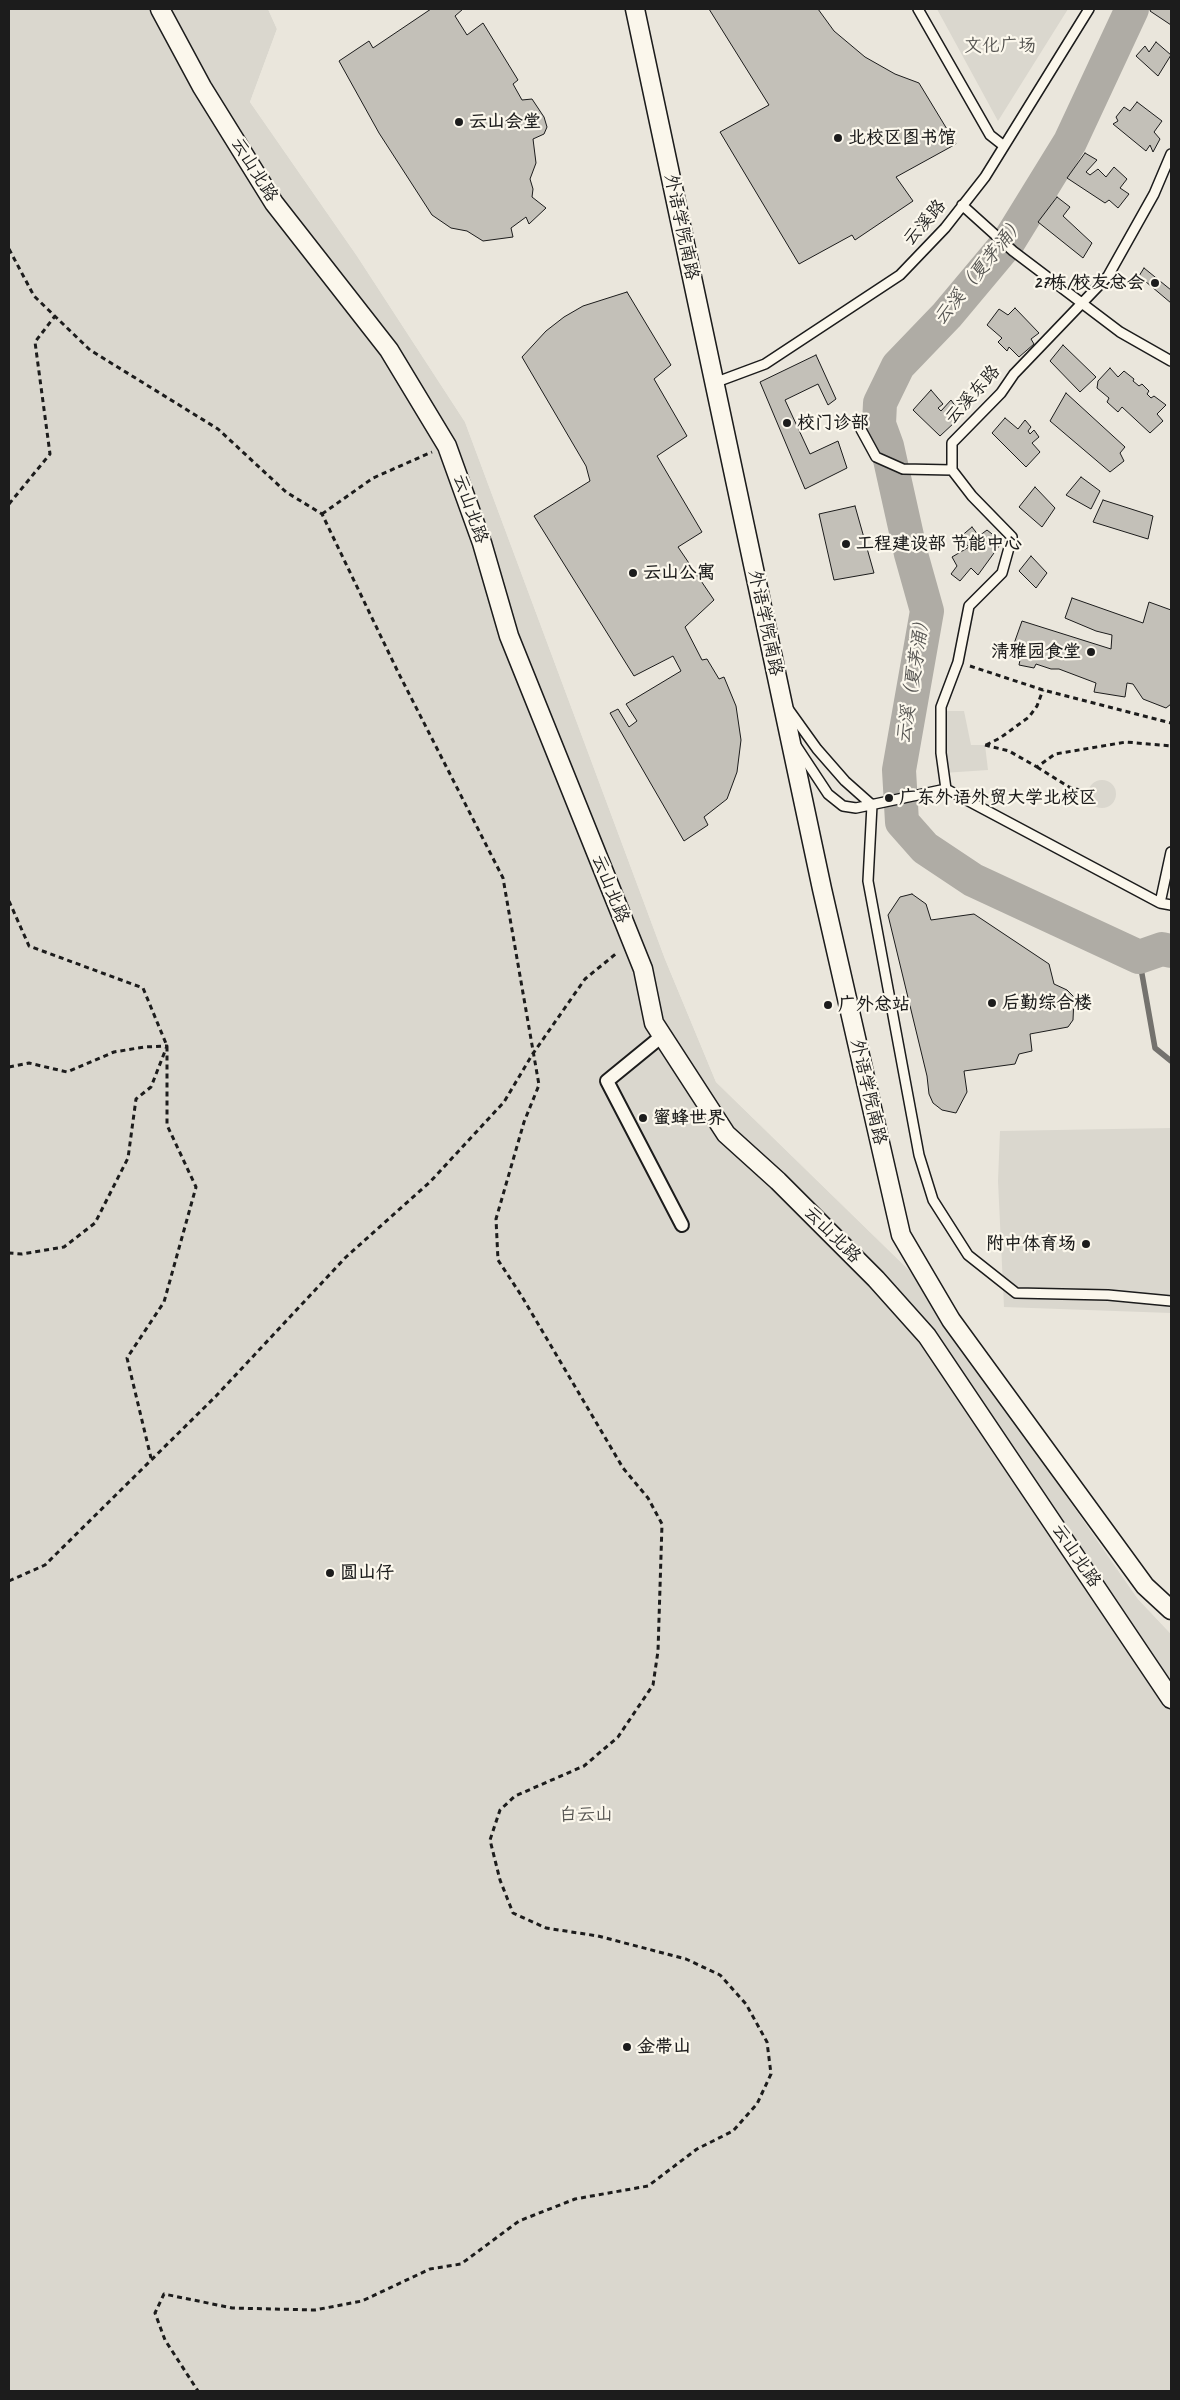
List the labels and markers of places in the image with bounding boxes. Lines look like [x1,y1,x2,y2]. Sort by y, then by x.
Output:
place label: 云山会堂 [469,111,541,133]
marker: 云山会堂 [453,116,465,128]
place label: 北校区图书馆 [848,127,956,149]
marker: 北校区图书馆 [832,132,844,144]
place label: 27栋/校友总会 [1033,272,1145,294]
marker: 27栋/校友总会 [1149,277,1161,289]
place label: 校门诊部 [797,412,869,434]
marker: 校门诊部 [781,417,793,429]
place label: 工程建设部 节能中心 [856,533,1022,555]
marker: 工程建设部 节能中心 [840,538,852,550]
place label: 云山公寓 [643,562,715,584]
marker: 云山公寓 [627,567,639,579]
place label: 清雅园食堂 [991,641,1081,663]
marker: 清雅园食堂 [1085,646,1097,658]
place label: 广东外语外贸大学北校区 [899,787,1097,809]
marker: 广东外语外贸大学北校区 [883,792,895,804]
place label: 后勤综合楼 [1002,992,1092,1014]
place label: 广外总站 [838,994,910,1016]
marker: 后勤综合楼 [986,997,998,1009]
marker: 广外总站 [822,999,834,1011]
place label: 蜜蜂世界 [653,1107,725,1129]
marker: 蜜蜂世界 [637,1112,649,1124]
place label: 附中体育场 [986,1233,1076,1255]
marker: 附中体育场 [1080,1238,1092,1250]
place label: 圆山仔 [340,1562,394,1584]
marker: 圆山仔 [324,1567,336,1579]
place label: 金带山 [637,2036,691,2058]
marker: 金带山 [621,2041,633,2053]

